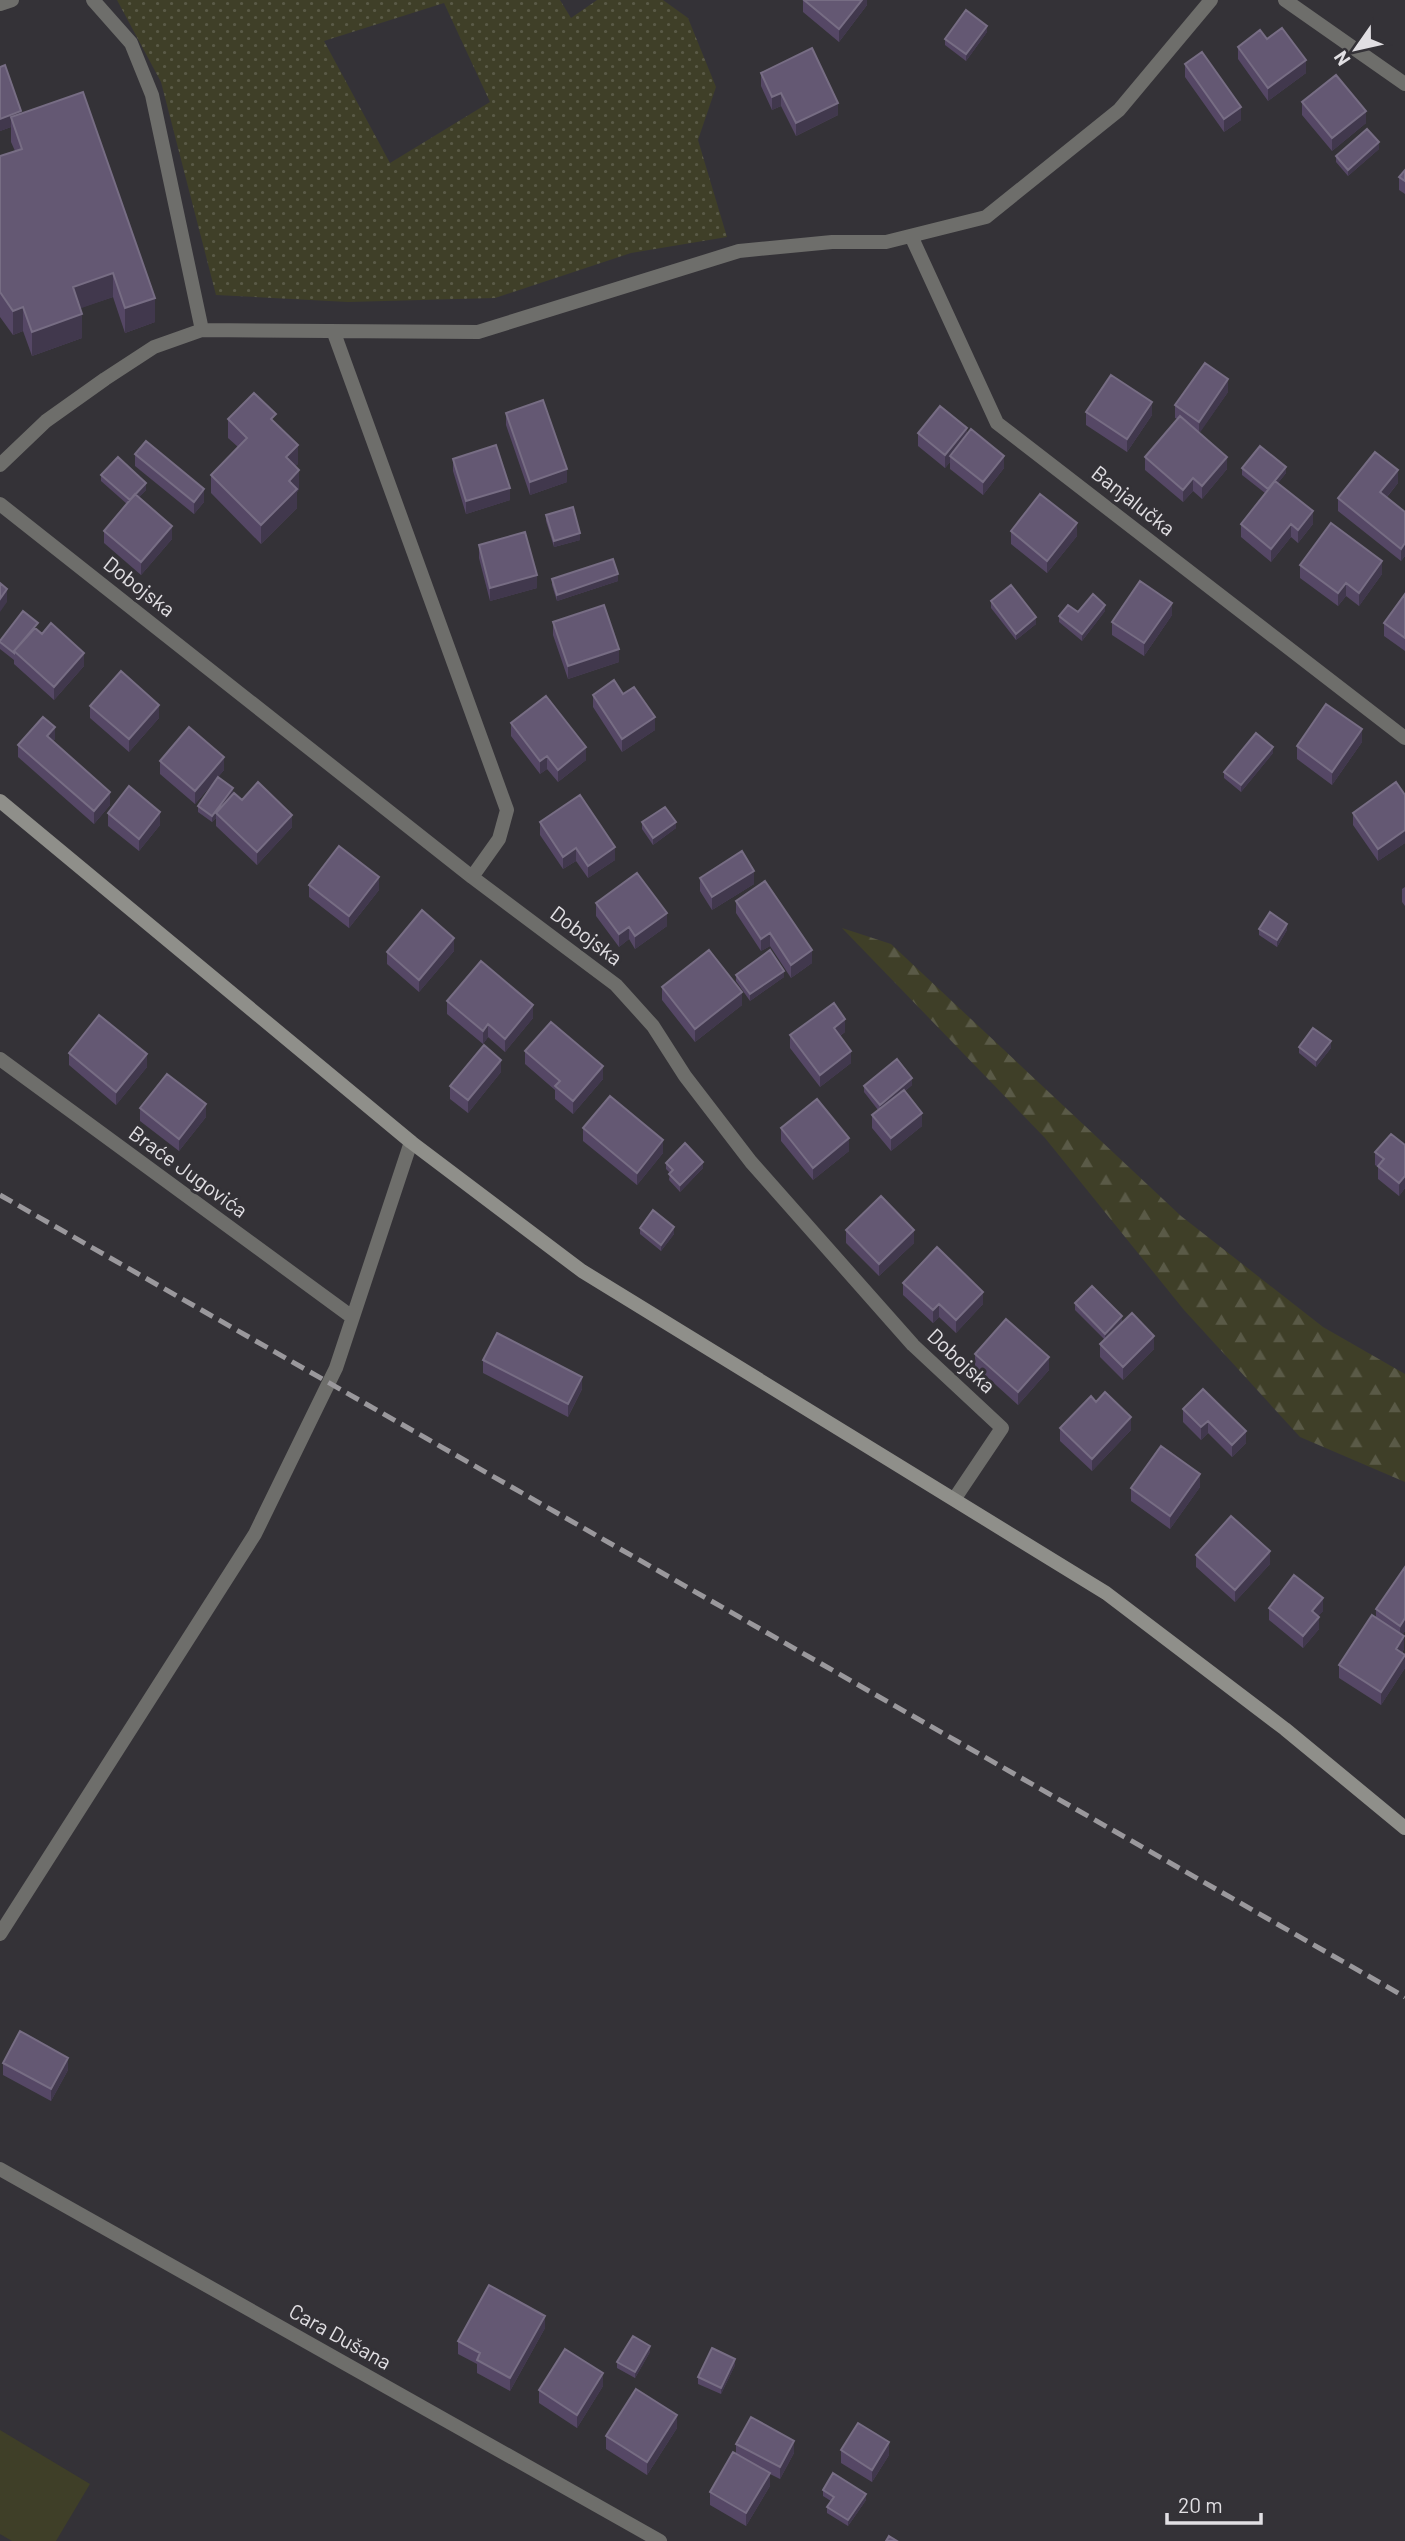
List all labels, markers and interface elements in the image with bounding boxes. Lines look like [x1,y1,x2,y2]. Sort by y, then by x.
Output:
north arrow [1321,14,1391,84]
text: N [1328,47,1355,70]
street label: Banjalučka [1087,459,1181,540]
street label: Dobojska [99,550,181,621]
street label: Dobojska [546,900,628,970]
street label: Braće Jugovića [125,1119,253,1222]
street label: Dobojska [923,1322,1001,1398]
street label: Cara Dušana [285,2297,396,2374]
scale bar [1167,2482,1262,2526]
text: 20 m [1178,2492,1223,2517]

